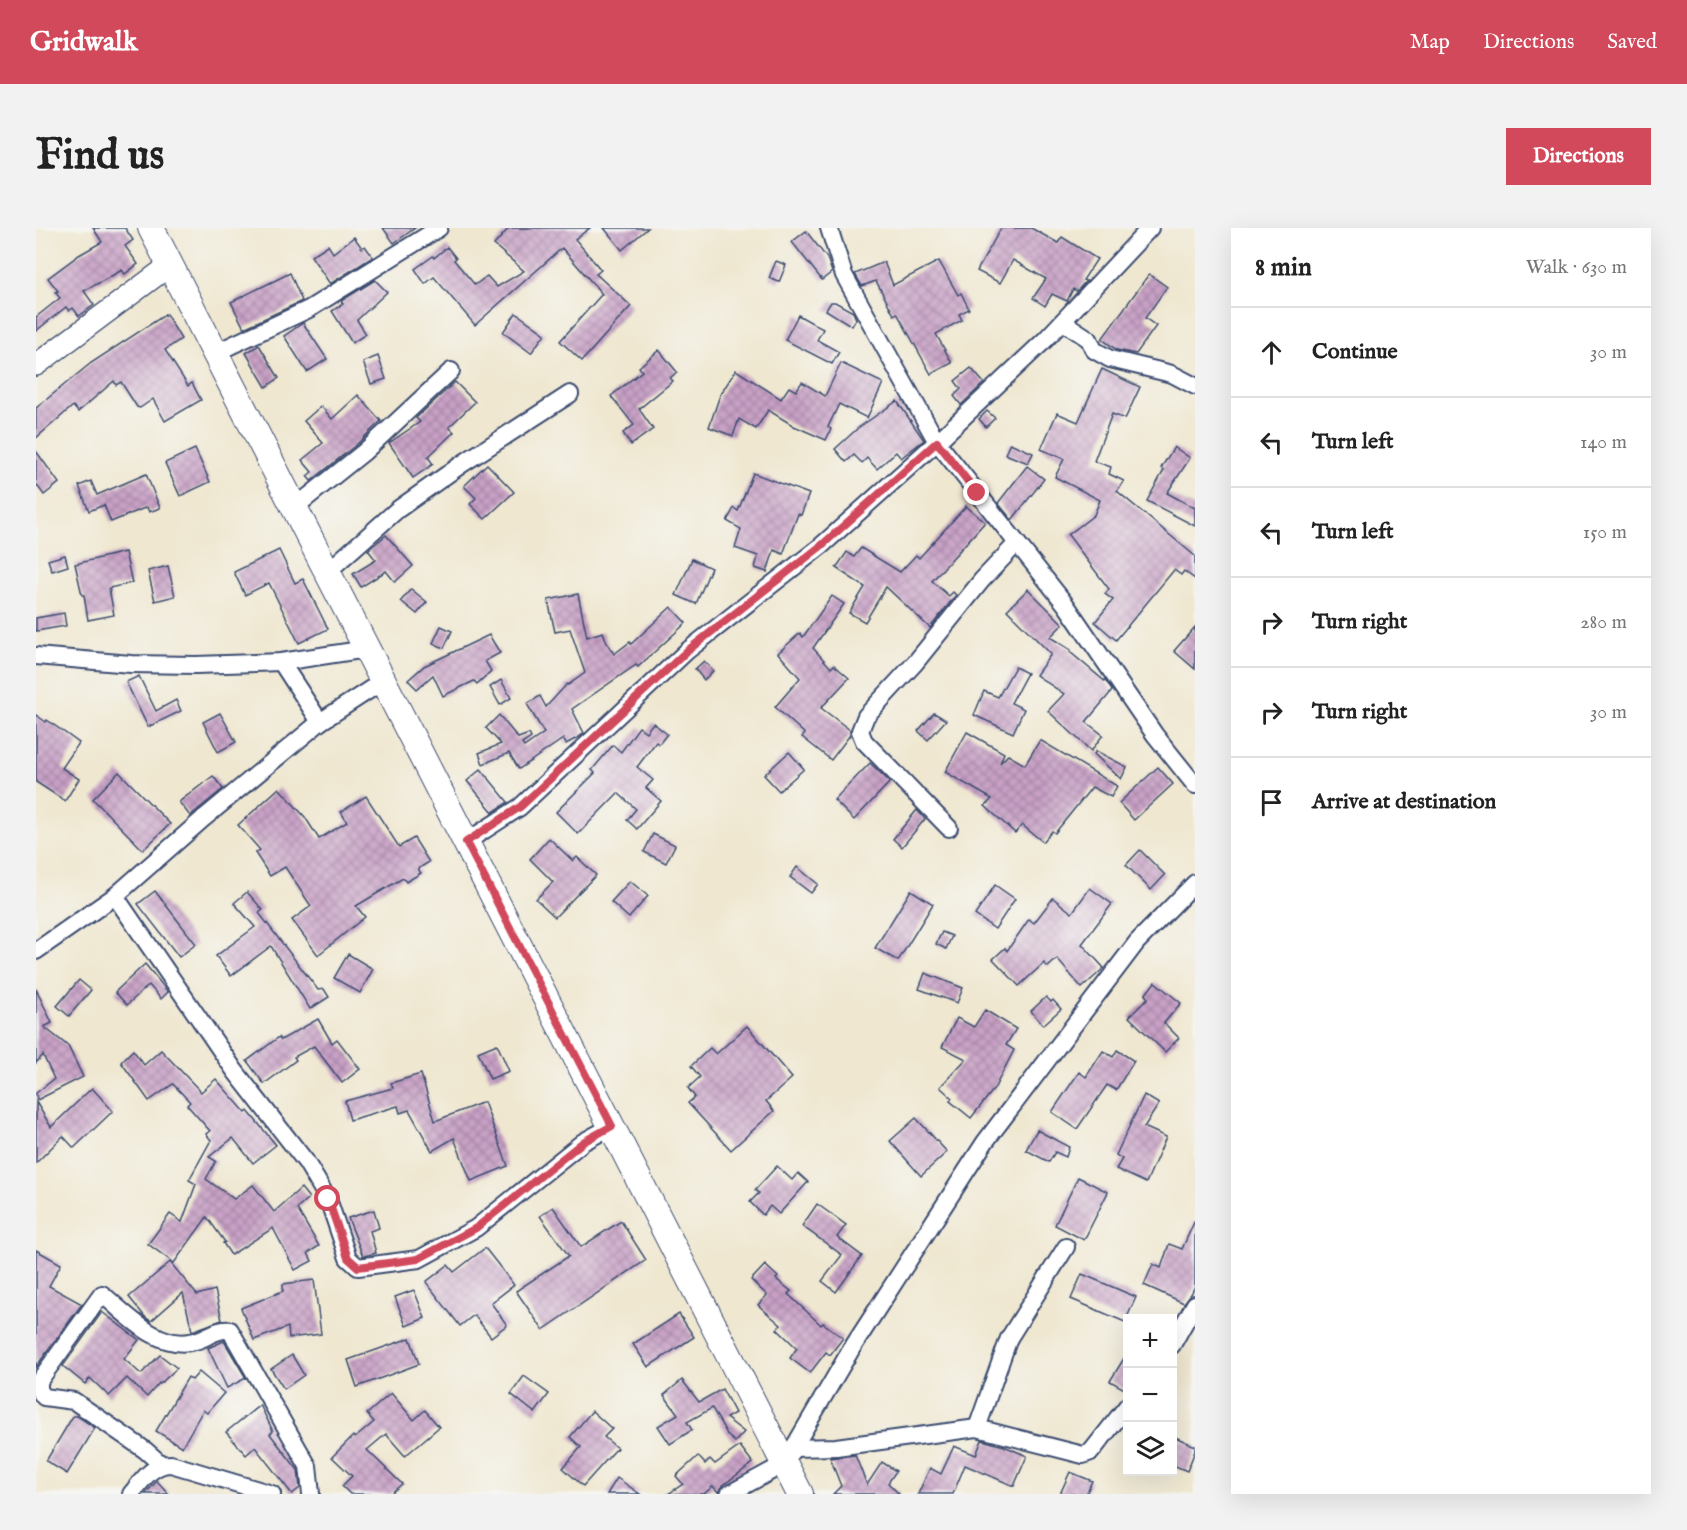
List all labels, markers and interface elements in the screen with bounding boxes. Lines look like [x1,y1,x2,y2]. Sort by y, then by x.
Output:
text: Gridwalk [30,25,138,60]
text: Map [1410,29,1450,56]
text: Directions [1483,29,1574,56]
text: Saved [1607,29,1657,56]
button: Directions [1506,128,1651,185]
text: Find us [36,130,164,183]
text: 8 min [1255,251,1312,284]
text: Walk · 630 m [1526,255,1627,280]
icon: ahead [1255,336,1288,369]
text: Continue [1312,338,1398,366]
text: 30 m [1590,340,1627,365]
icon: left [1255,426,1288,459]
text: Turn left [1312,428,1394,456]
text: 140 m [1580,430,1627,455]
route end [963,479,989,505]
icon: left [1255,516,1288,549]
text: Turn left [1312,518,1394,546]
text: 150 m [1583,520,1627,545]
icon: right [1255,606,1288,639]
text: Turn right [1312,608,1407,636]
text: 280 m [1580,610,1627,635]
icon: right [1255,696,1288,729]
text: Turn right [1312,698,1407,726]
text: 30 m [1590,700,1627,725]
icon: arrive [1255,786,1288,819]
text: Arrive at destination [1312,788,1496,816]
route start [314,1185,340,1211]
map controls [1123,1314,1177,1476]
button: + [1123,1314,1177,1368]
button: − [1123,1368,1177,1422]
button: layers [1123,1422,1177,1476]

